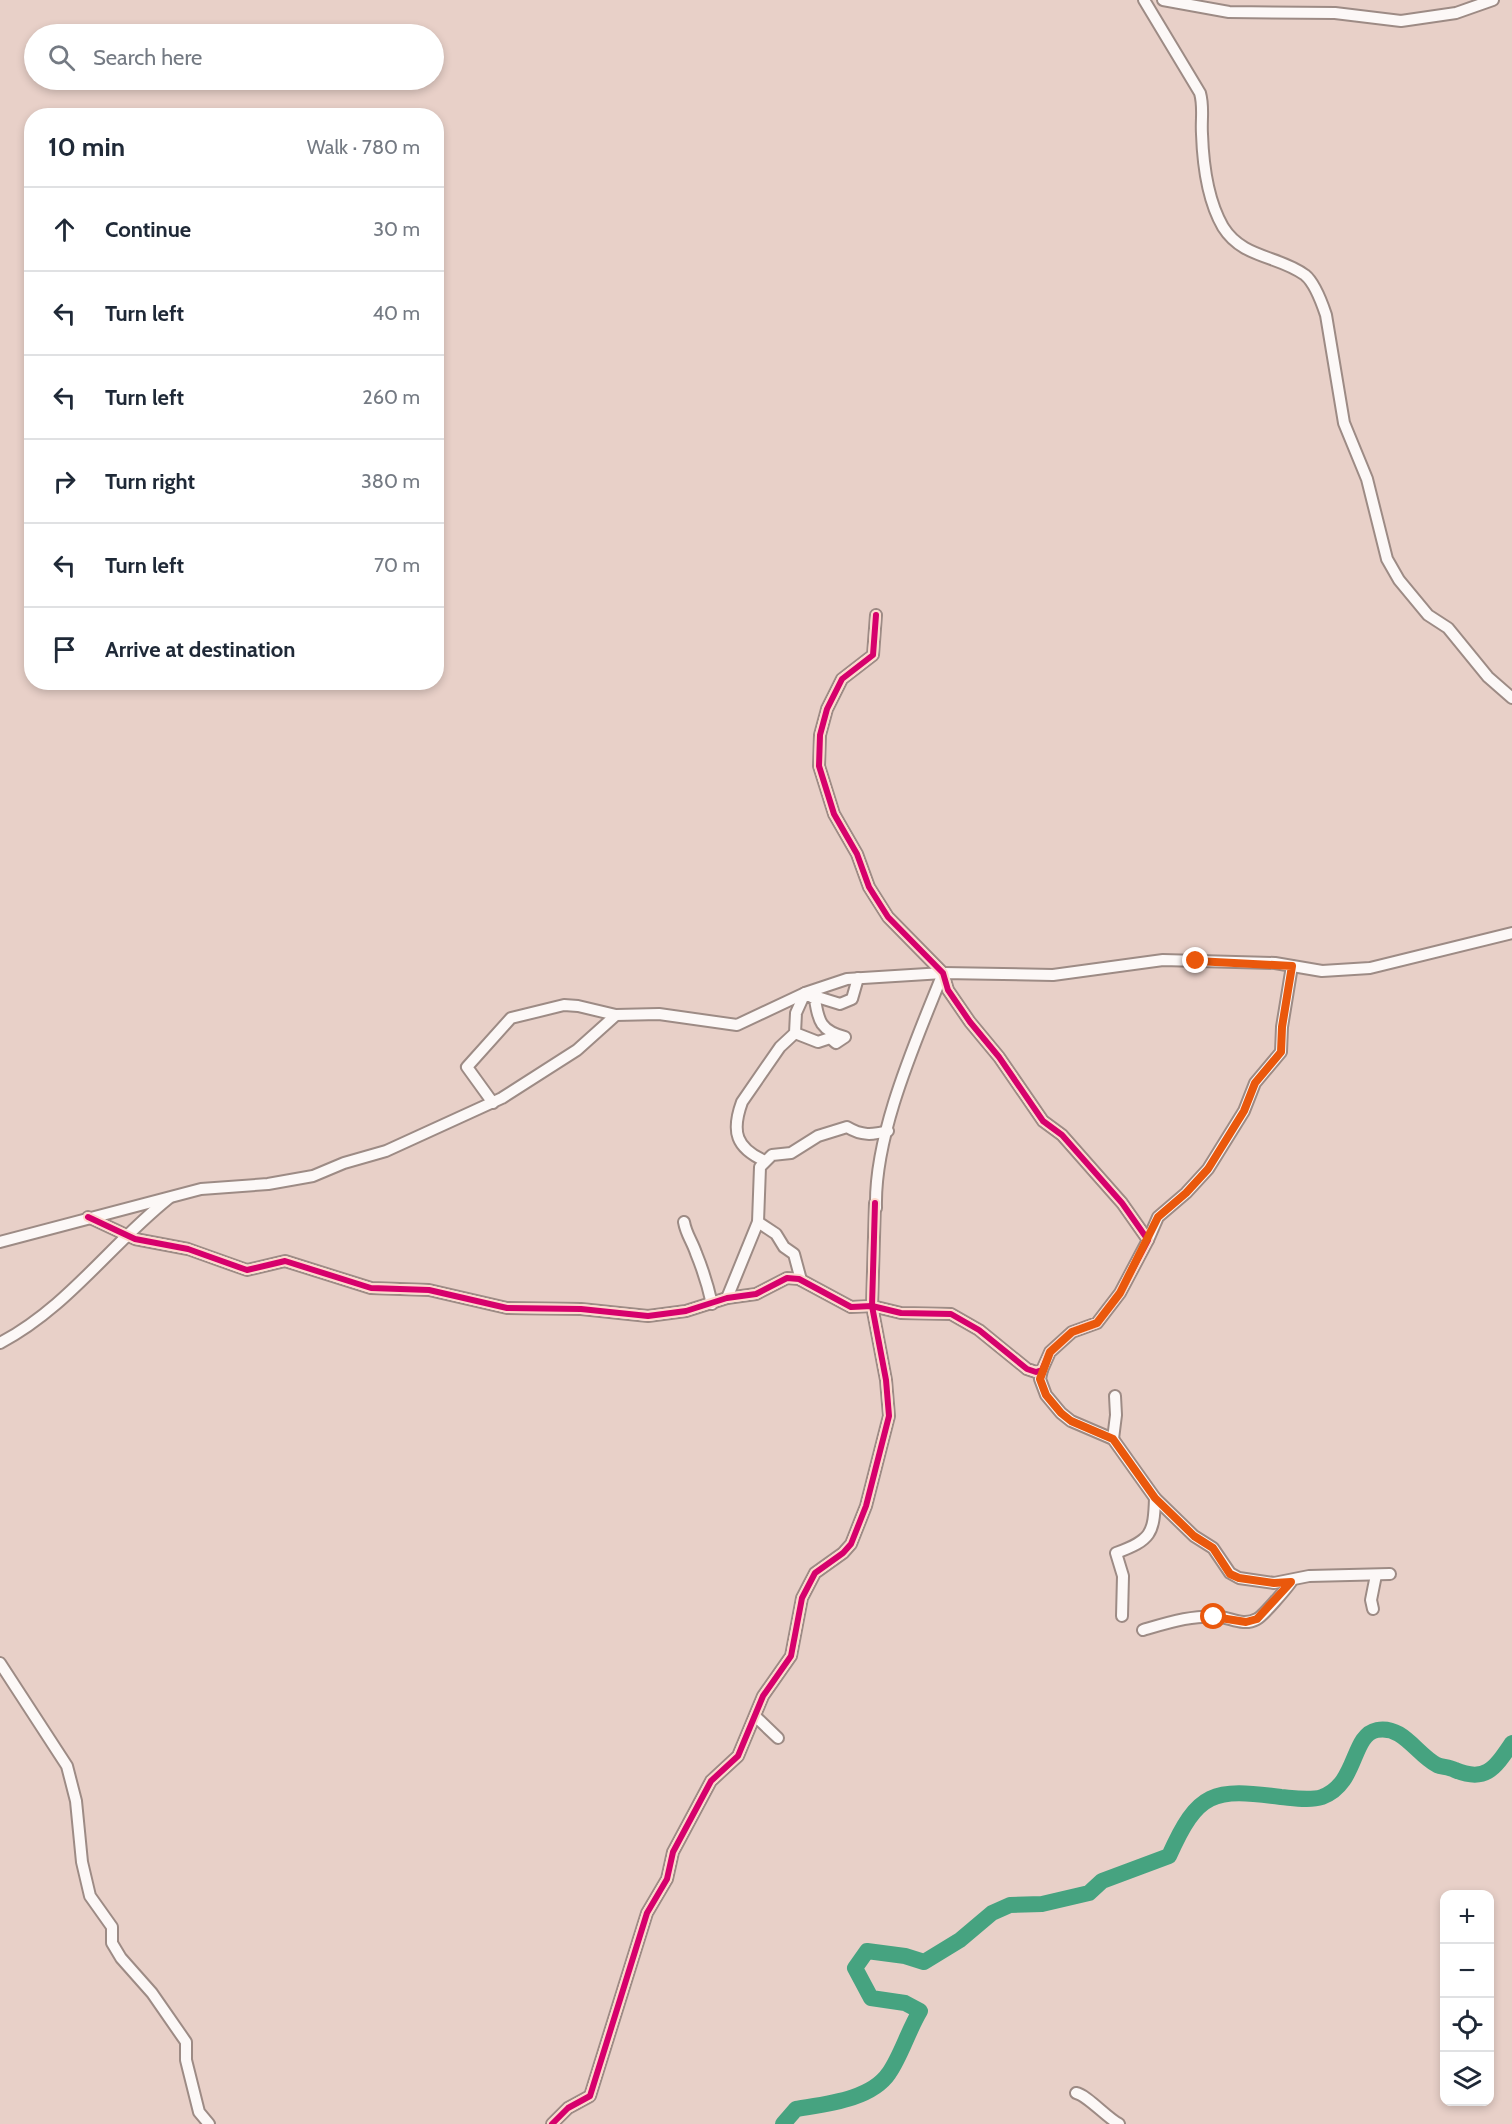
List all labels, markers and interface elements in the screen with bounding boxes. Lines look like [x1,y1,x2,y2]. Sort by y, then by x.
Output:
search box [24,24,444,90]
icon: search [45,41,78,74]
text: Search here [93,44,202,71]
text: 10 min [48,131,125,163]
text: Walk · 780 m [307,135,420,159]
icon: ahead [48,213,81,246]
text: Continue [105,216,191,243]
text: 30 m [373,217,420,241]
icon: left [48,297,81,330]
text: Turn left [105,300,184,327]
text: 40 m [372,301,420,325]
icon: left [48,381,81,414]
text: Turn left [105,384,184,411]
text: 260 m [362,385,420,409]
icon: right [48,465,81,498]
text: Turn right [105,468,195,495]
text: 380 m [361,469,420,493]
icon: left [48,549,81,582]
text: Turn left [105,552,184,579]
text: 70 m [374,553,420,577]
icon: arrive [48,633,81,666]
text: Arrive at destination [105,636,295,663]
route end [1182,947,1208,973]
route start [1200,1603,1226,1629]
map controls [1440,1890,1494,2106]
button: + [1440,1890,1494,1944]
button: − [1440,1944,1494,1998]
button: locate [1440,1998,1494,2052]
button: layers [1440,2052,1494,2106]

